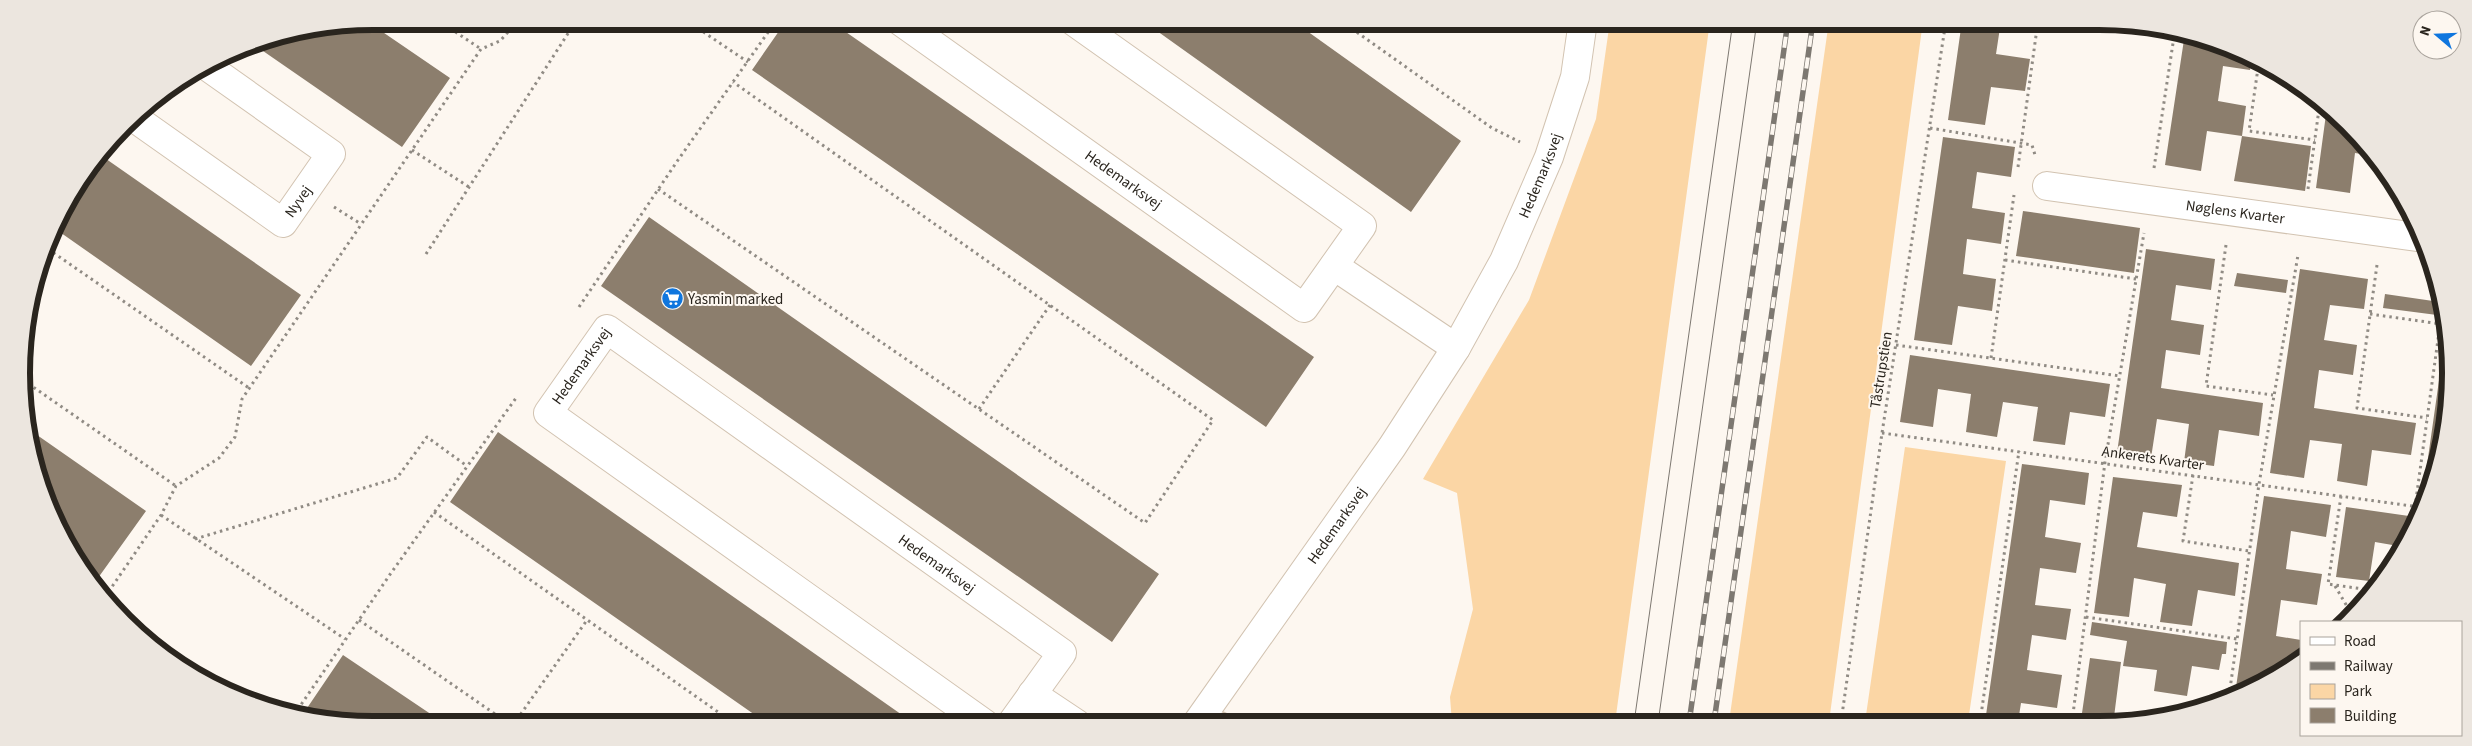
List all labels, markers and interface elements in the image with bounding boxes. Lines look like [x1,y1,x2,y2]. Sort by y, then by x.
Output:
north arrow [2412,10,2462,60]
text: N [2415,23,2437,39]
street label: Hedemarksvej [1514,131,1567,222]
street label: Hedemarksvej [1080,145,1166,215]
street label: Nyvej [280,181,317,222]
street label: Nøglens Kvarter [2184,195,2287,230]
supermarket icon: Yasmin marked [660,287,684,311]
place label: Yasmin marked [687,289,783,310]
street label: Hedemarksvej [547,323,616,409]
street label: Tåstrupstien [1865,330,1898,410]
street label: Ankerets Kvarter [2101,441,2206,476]
street label: Hedemarksvej [1302,483,1372,568]
street label: Hedemarksvej [894,530,979,599]
legend [2300,621,2462,736]
text: Road [2344,631,2376,652]
text: Railway [2344,656,2393,677]
text: Park [2344,681,2373,702]
text: Building [2344,706,2397,727]

